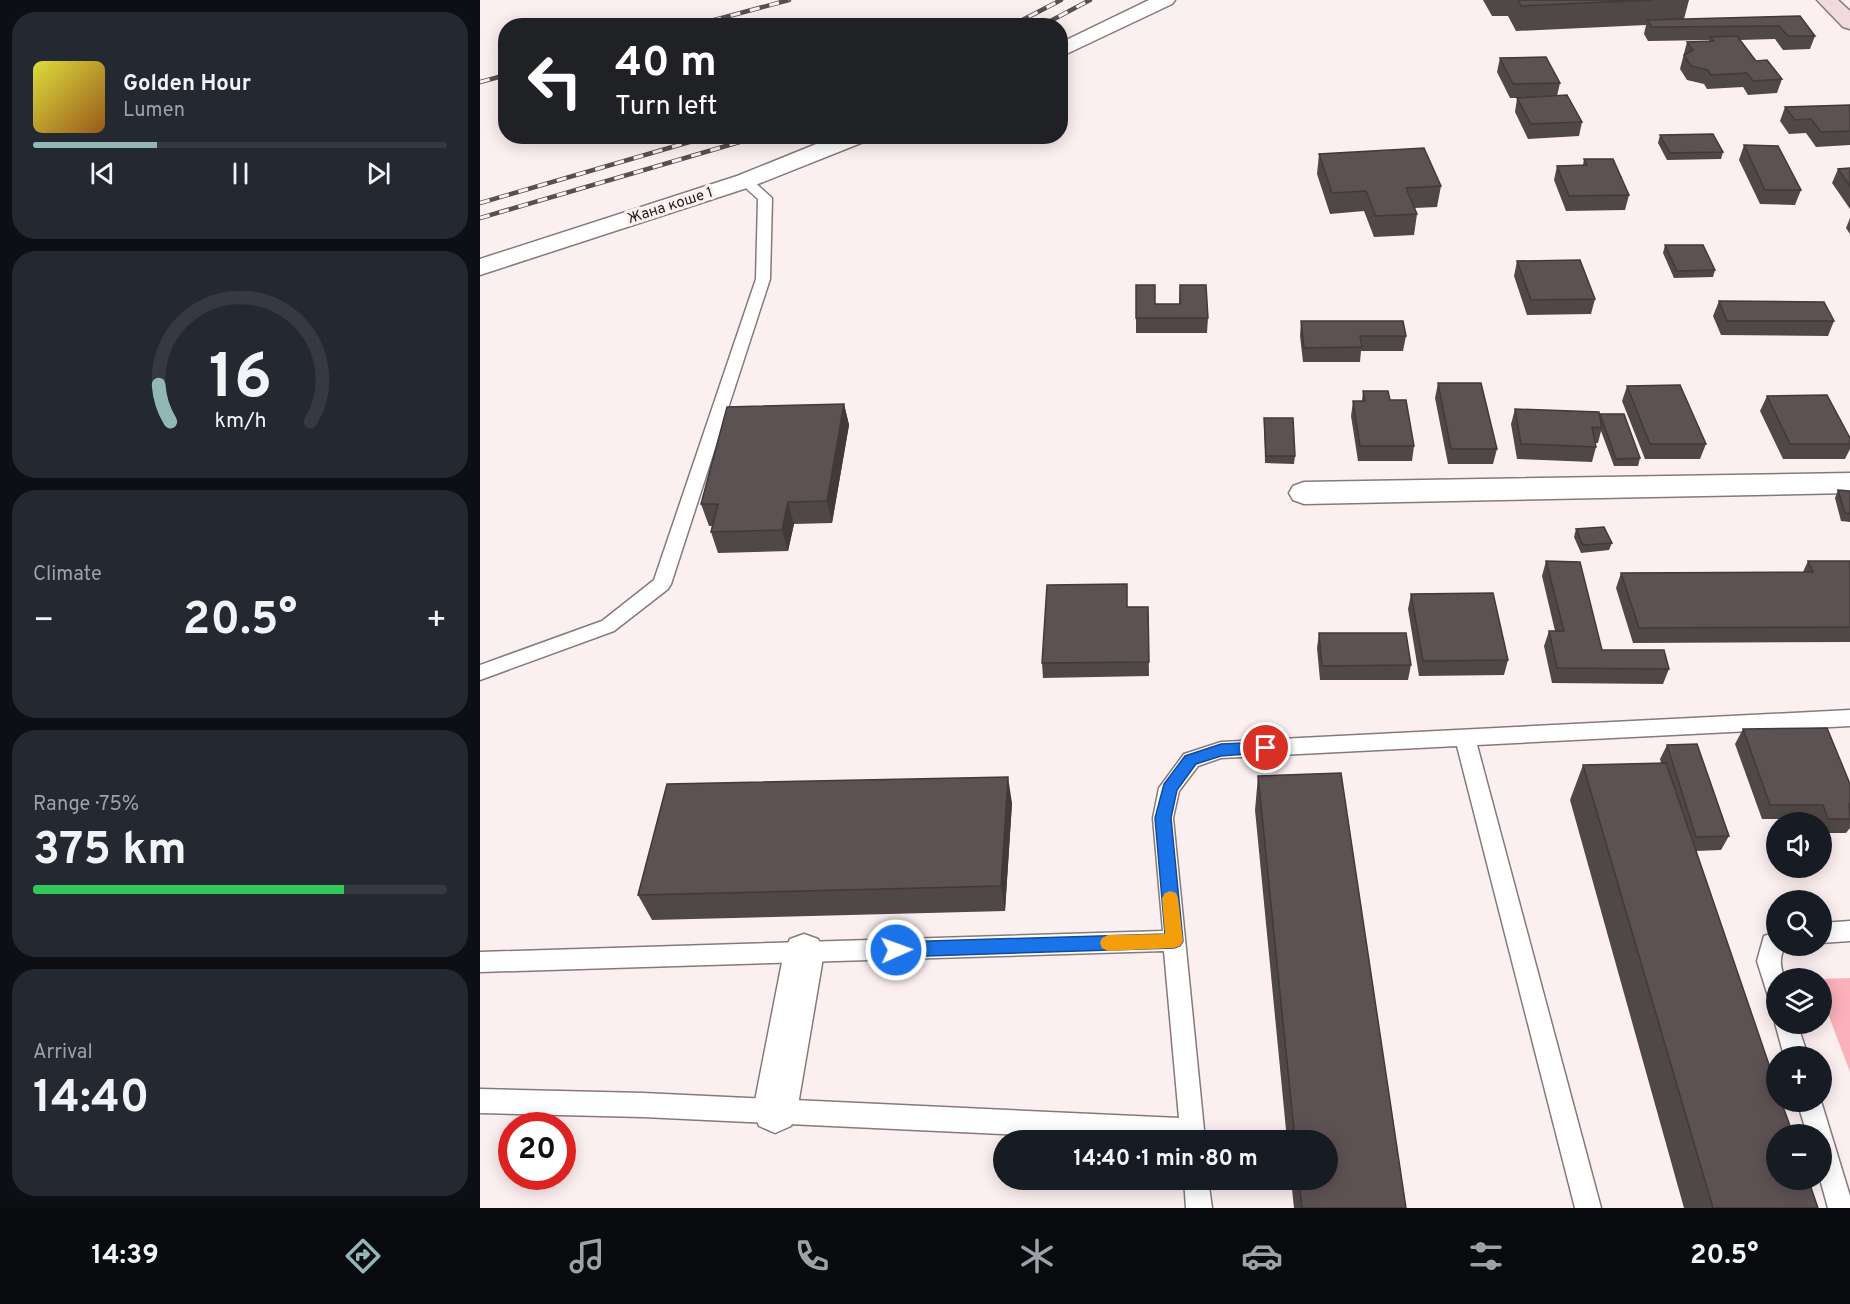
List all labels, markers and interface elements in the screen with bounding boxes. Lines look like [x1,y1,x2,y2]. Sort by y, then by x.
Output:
text: 40 m [615,38,717,91]
icon: left [516,42,594,120]
text: Golden Hour [123,71,251,98]
text: Turn left [615,90,717,124]
text: Lumen [123,98,185,124]
icon: previous [86,157,119,190]
icon: pause [224,157,257,190]
icon: next [362,157,395,190]
street label: Жана коше 1 [625,184,716,229]
text: 16 [208,341,272,420]
text: km/h [214,408,266,435]
text: Climate [33,562,102,588]
text: 20.5° [183,593,297,650]
text: − [33,601,54,643]
text: + [426,601,447,643]
pin [1240,722,1291,773]
icon: arrive [1249,731,1282,764]
text: Range · 75% [33,792,139,818]
map controls [1766,812,1832,1190]
button: sound [1766,812,1832,878]
text: 375 km [33,823,187,880]
button: search [1766,890,1832,956]
position arrow [864,918,928,982]
button: layers [1766,968,1832,1034]
text: Arrival [33,1040,93,1066]
button: + [1766,1046,1832,1112]
text: 14:40 [33,1071,149,1128]
speed limit sign: 20 [498,1112,576,1190]
button: − [1766,1124,1832,1190]
text: 14:40 · 1 min · 80 m [1073,1146,1258,1173]
icon: directions [342,1235,384,1277]
icon: music [566,1235,608,1277]
icon: phone [791,1235,833,1277]
icon: climate [1016,1235,1058,1277]
icon: car [1241,1235,1283,1277]
icon: filters [1465,1235,1507,1277]
text: 14:39 [91,1239,159,1273]
text: 20.5° [1690,1239,1759,1273]

